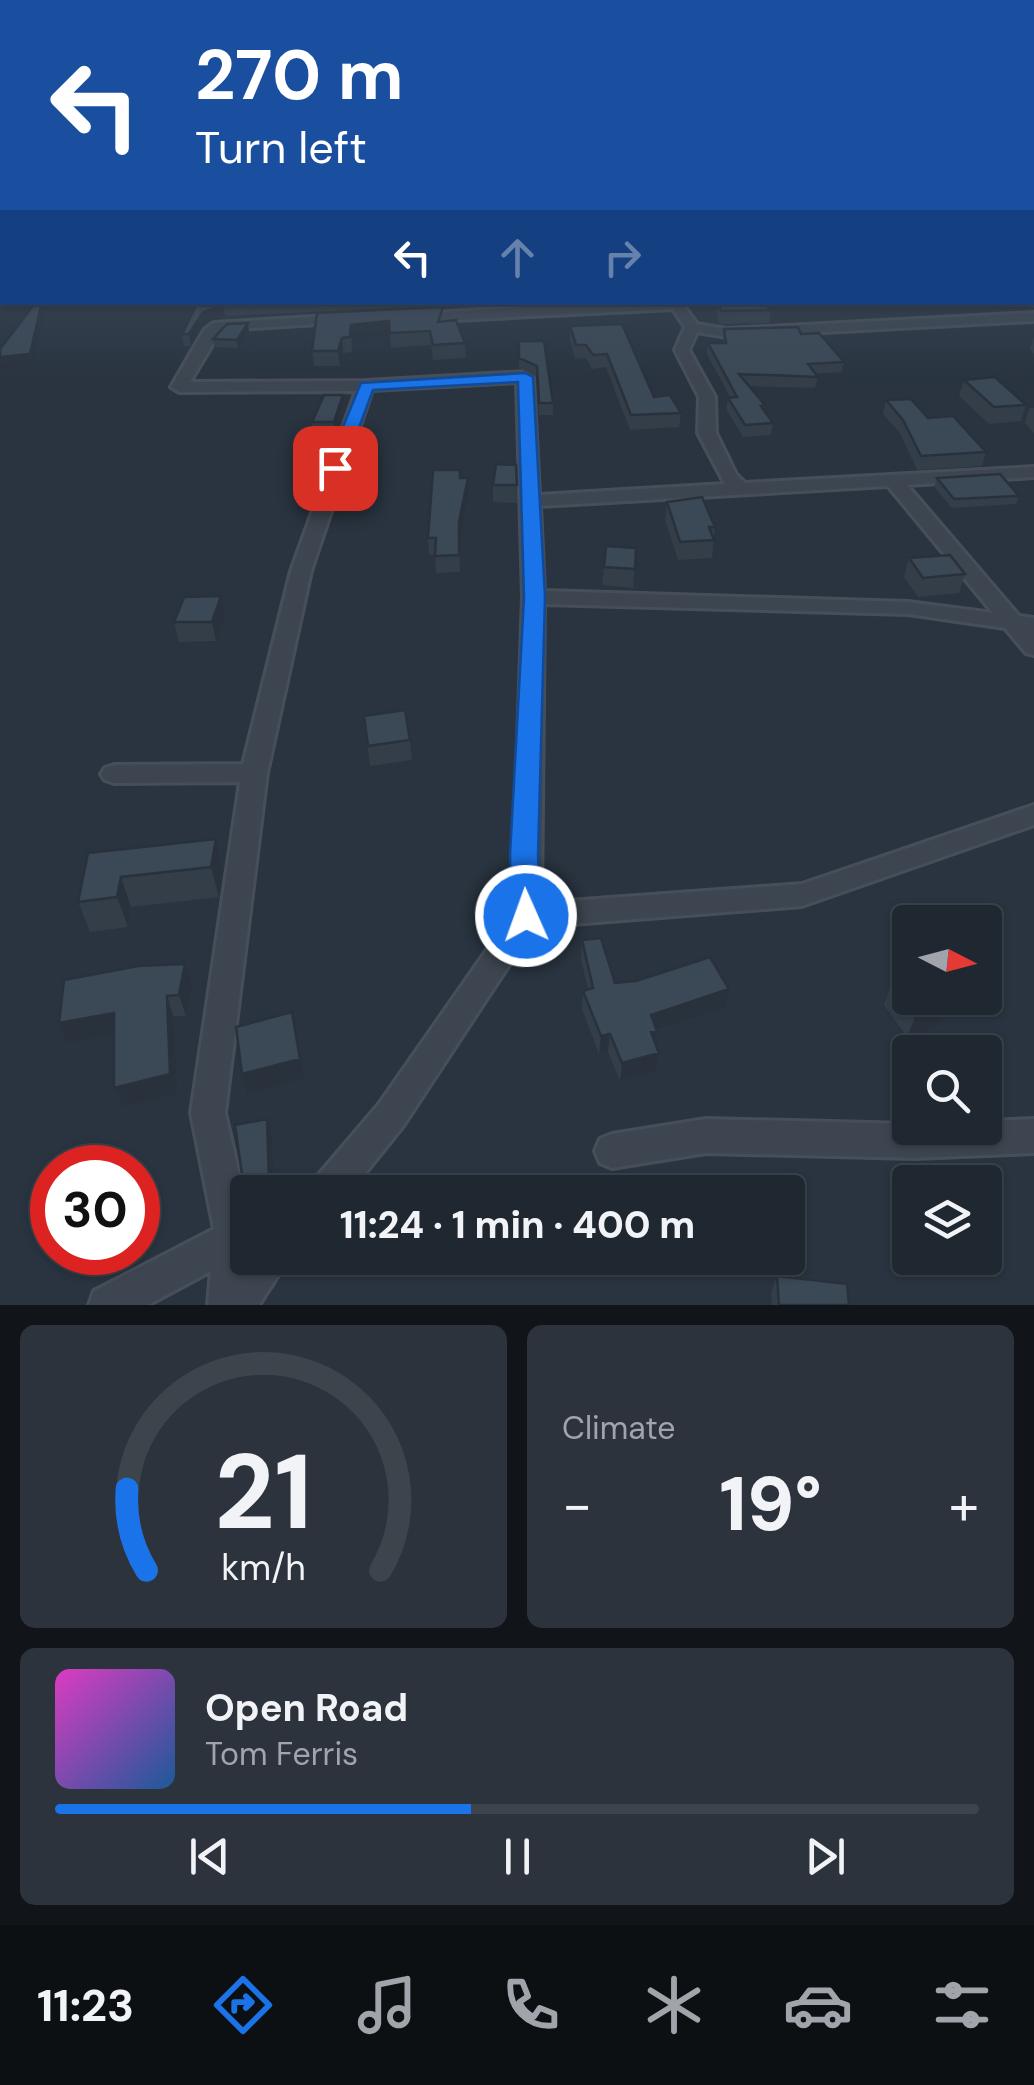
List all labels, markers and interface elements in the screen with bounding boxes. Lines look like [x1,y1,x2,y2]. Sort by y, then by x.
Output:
text: 270 m [195,30,404,121]
icon: left [30,40,160,170]
text: Turn left [195,118,367,177]
icon: left [385,230,440,285]
icon: ahead [490,230,545,285]
icon: right [595,230,650,285]
pin [293,426,378,511]
icon: arrive [308,441,363,496]
position arrow [474,864,578,968]
north arrow [892,905,1002,1015]
map controls [892,905,1002,1275]
button: search [892,1035,1002,1145]
speed limit sign: 30 [30,1145,160,1275]
button: layers [892,1165,1002,1275]
text: 11:24 · 1 min · 400 m [340,1200,695,1250]
text: Climate [562,1407,676,1449]
text: 21 [215,1425,312,1560]
text: 19° [719,1456,822,1553]
text: − [562,1469,592,1541]
text: + [949,1469,979,1541]
text: km/h [221,1545,306,1591]
text: Open Road [205,1683,408,1733]
text: Tom Ferris [205,1733,358,1775]
icon: previous [182,1829,237,1884]
icon: pause [490,1829,545,1884]
icon: next [798,1829,853,1884]
icon: directions [208,1970,278,2040]
icon: music [352,1970,422,2040]
icon: phone [496,1970,566,2040]
icon: climate [639,1970,709,2040]
icon: car [783,1970,853,2040]
icon: filters [927,1970,997,2040]
text: 11:23 [37,1976,134,2035]

